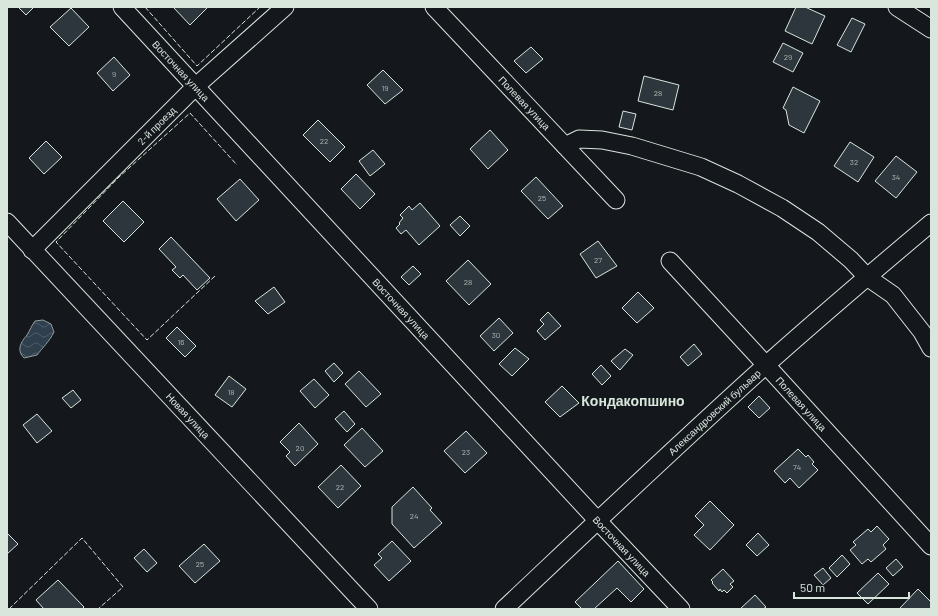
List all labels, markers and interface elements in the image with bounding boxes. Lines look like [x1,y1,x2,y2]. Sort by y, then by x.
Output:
street label: Восточная улица [150,38,212,104]
house number: 29 [784,52,792,62]
house number: 9 [112,69,116,79]
street label: Полевая улица [496,74,553,133]
house number: 19 [382,83,388,93]
house number: 28 [654,88,662,98]
street label: 2-й проезд [135,104,178,147]
house number: 22 [320,136,328,146]
house number: 32 [850,157,858,167]
house number: 34 [892,172,900,182]
house number: 25 [538,193,546,203]
house number: 27 [594,255,602,265]
street label: Восточная улица [370,276,433,342]
house number: 28 [464,277,472,287]
house number: 30 [492,330,500,340]
house number: 16 [178,337,184,347]
street label: Александровский бульвар [666,367,763,458]
street label: Полевая улица [773,374,830,434]
house number: 18 [228,387,234,397]
street label: Новая улица [164,390,213,441]
district label: Кондакопшино [581,392,685,409]
house number: 20 [296,443,304,453]
house number: 23 [462,447,470,457]
house number: 74 [793,462,801,472]
house number: 22 [336,482,344,492]
house number: 24 [410,511,418,521]
street label: Восточная улица [590,513,653,579]
house number: 25 [196,559,204,569]
scale bar [794,574,909,600]
text: 50 m [800,580,825,594]

